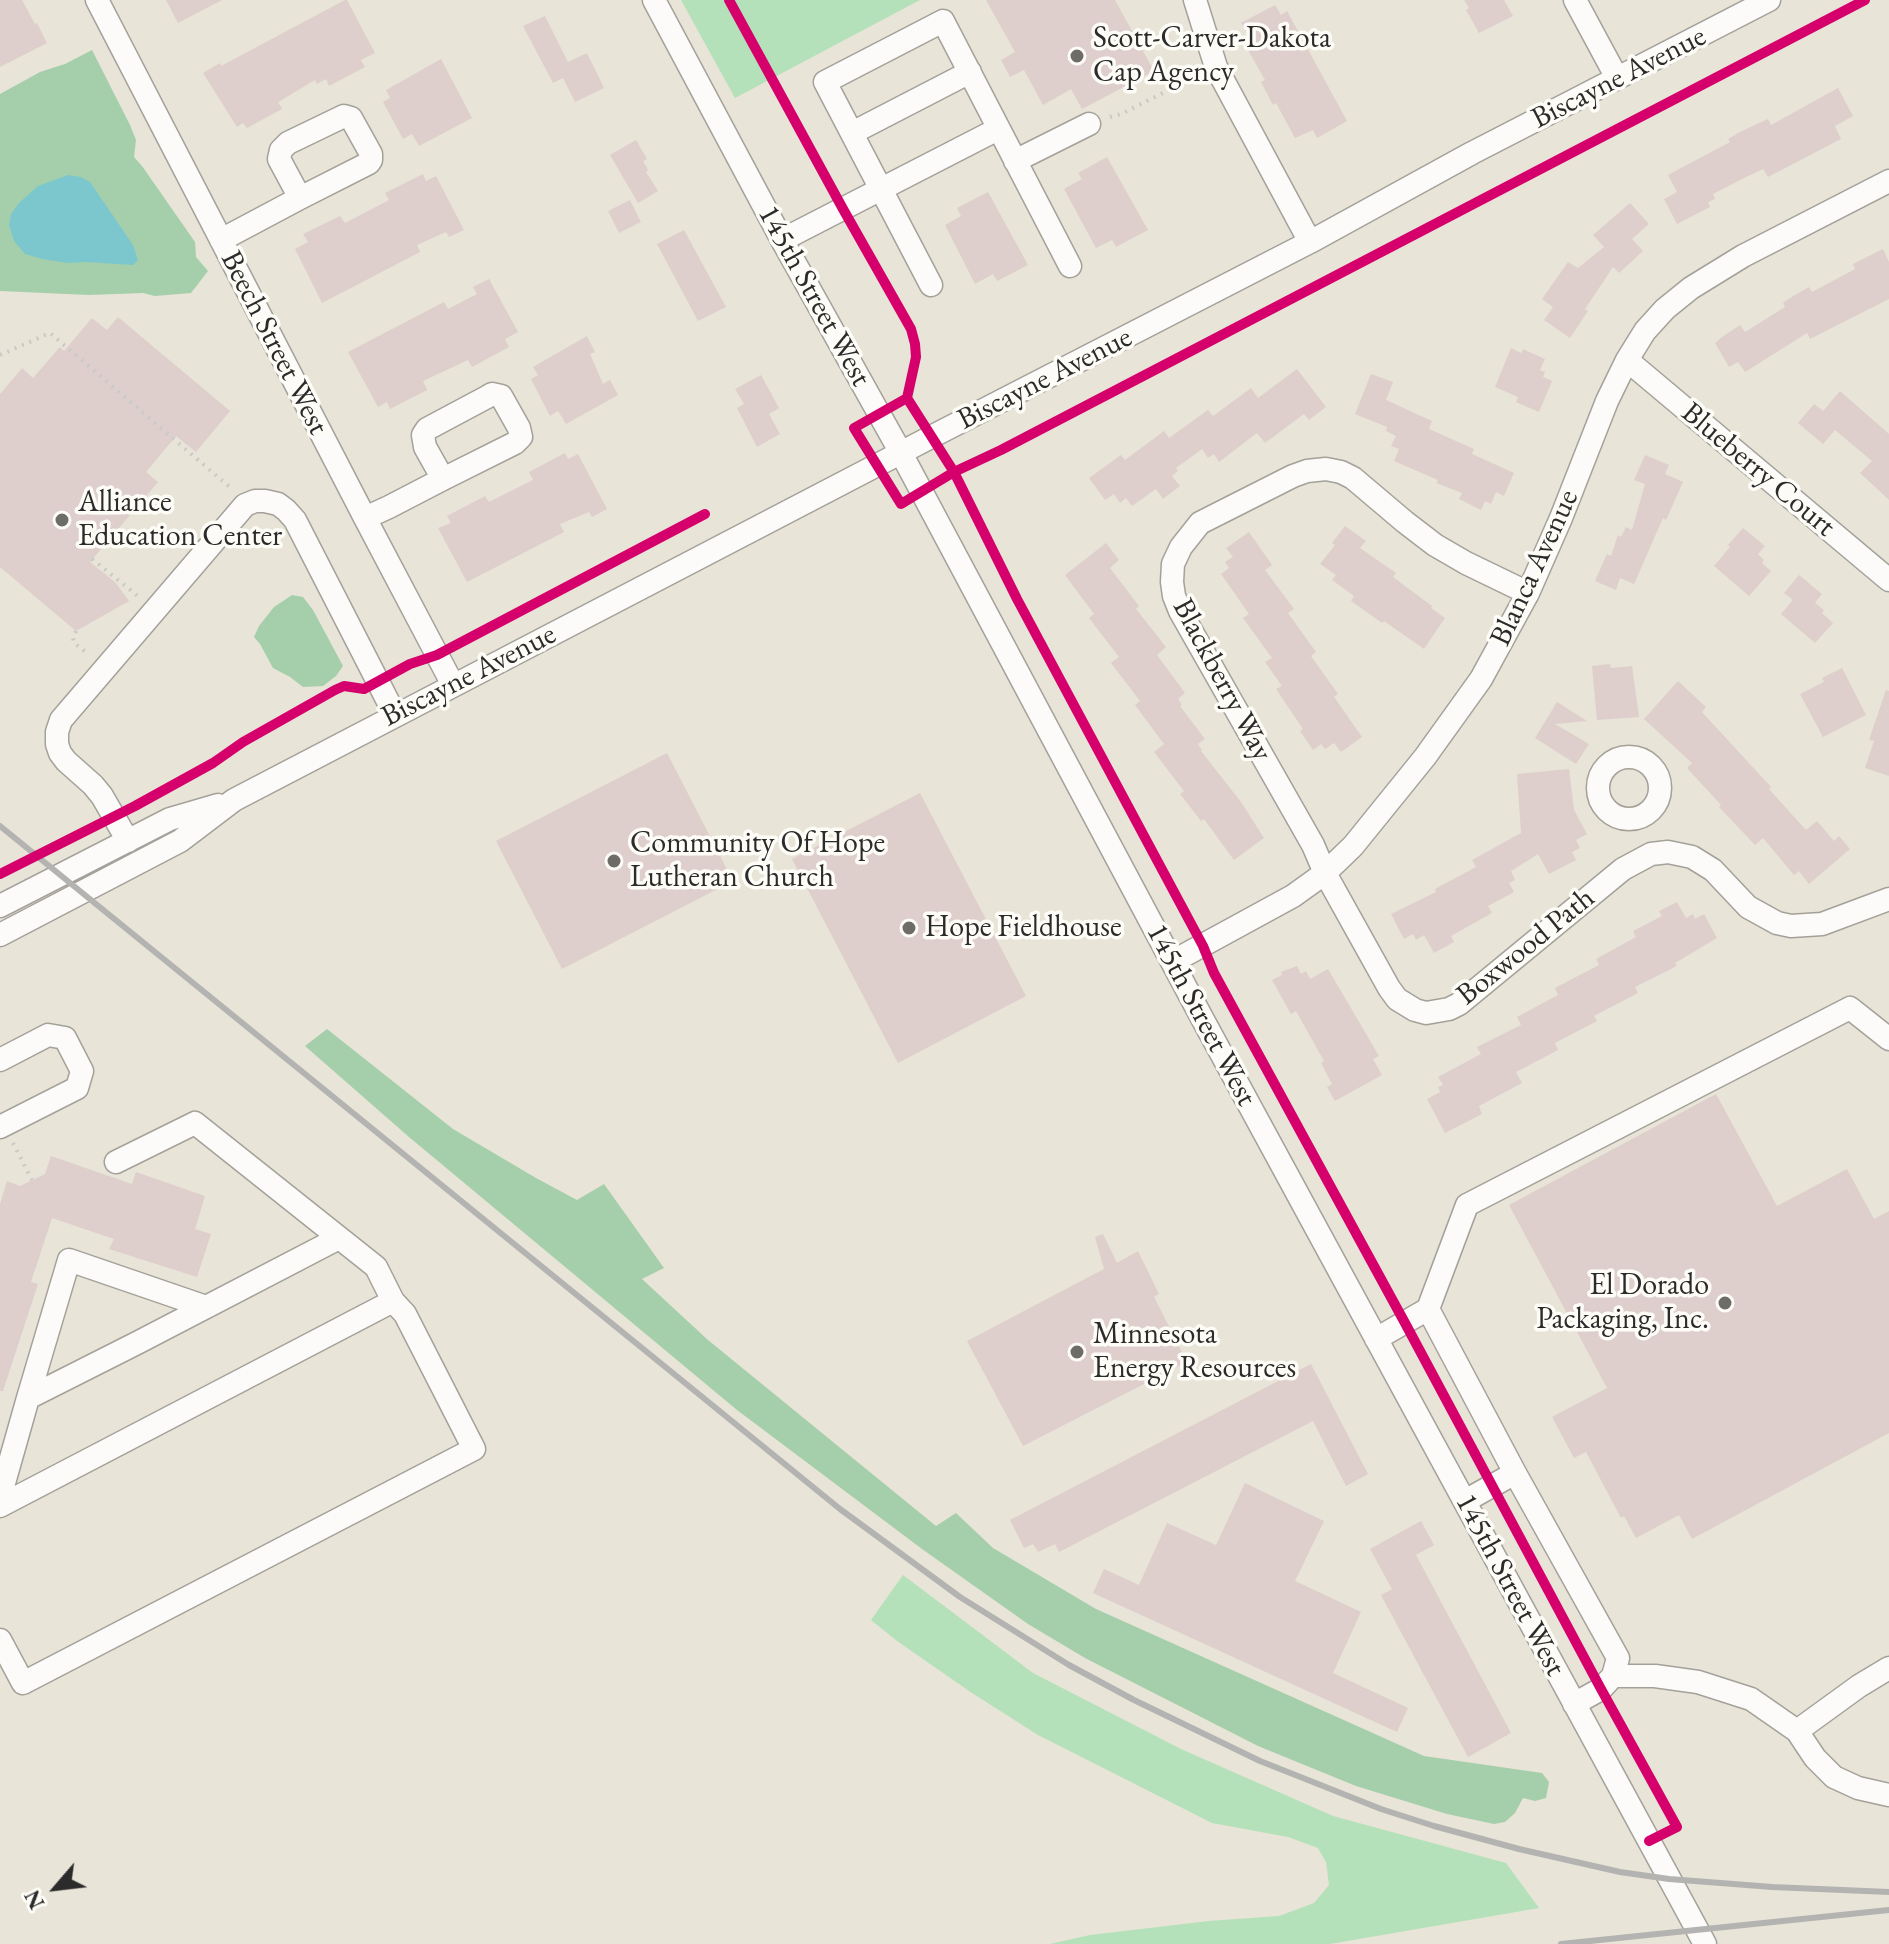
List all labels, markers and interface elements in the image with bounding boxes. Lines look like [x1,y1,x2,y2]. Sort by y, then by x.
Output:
street label: Biscayne Avenue [1526,19,1712,137]
place label: Scott-Carver-Dakota Cap Agency [1093,21,1331,92]
marker: Scott-Carver-Dakota Cap Agency [1068,47,1086,65]
street label: 145th Street West [749,199,879,393]
street label: Beech Street West [212,245,336,441]
street label: Biscayne Avenue [952,320,1138,438]
street label: Blueberry Court [1674,395,1842,545]
street label: Blanca Avenue [1483,484,1587,652]
place label: Alliance Education Center [78,485,282,556]
marker: Alliance Education Center [53,511,71,529]
street label: Blackberry Way [1164,593,1280,767]
street label: Biscayne Avenue [376,617,562,735]
place label: Community Of Hope Lutheran Church [630,826,885,896]
marker: Community Of Hope Lutheran Church [605,852,623,870]
street label: Boxwood Path [1450,880,1602,1014]
place label: Hope Fieldhouse [925,910,1122,946]
street label: 145th Street West [1138,918,1264,1112]
marker: Hope Fieldhouse [900,919,918,937]
place label: El Dorado Packaging, Inc. [1536,1268,1709,1338]
marker: El Dorado Packaging, Inc. [1716,1294,1734,1312]
place label: Minnesota Energy Resources [1093,1317,1296,1388]
marker: Minnesota Energy Resources [1068,1343,1086,1361]
street label: 145th Street West [1447,1488,1573,1682]
north arrow [16,1848,96,1928]
text: N [17,1885,51,1914]

